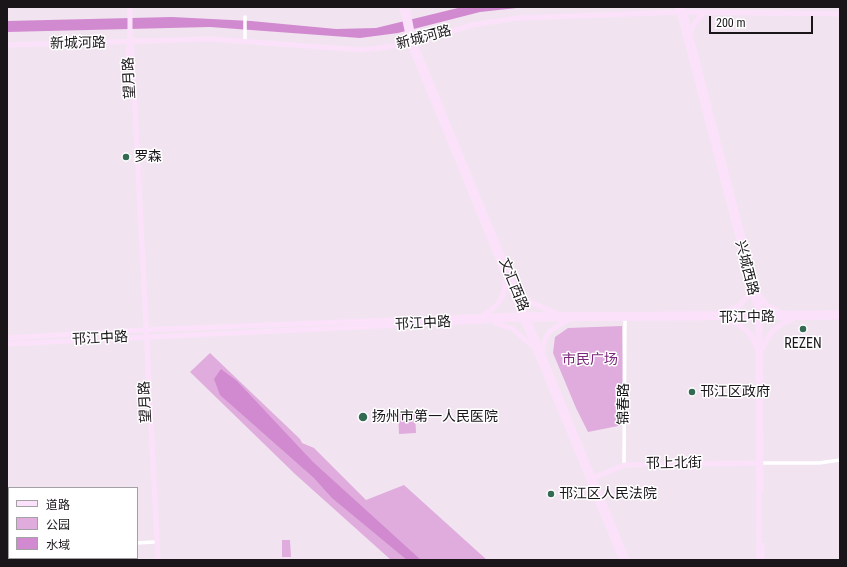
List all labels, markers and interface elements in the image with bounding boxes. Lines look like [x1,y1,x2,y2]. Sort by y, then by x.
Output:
scale bar [711,8,815,34]
text: 200 m [716,16,746,30]
street label: 新城河路 [395,23,453,53]
street label: 新城河路 [50,35,106,53]
street label: 望月路 [121,57,139,99]
place label: 罗森 [134,149,162,165]
marker: 罗森 [121,152,131,162]
street label: 兴城西路 [731,239,761,297]
street label: 文汇西路 [495,256,531,314]
street label: 邗江中路 [719,309,775,327]
street label: 邗江中路 [395,314,451,334]
marker: REZEN [798,324,808,334]
street label: 邗江中路 [72,329,128,349]
place label: REZEN [784,336,822,352]
park label: 市民广场 [562,352,618,368]
street label: 望月路 [137,381,155,423]
street label: 锦春路 [616,383,632,425]
place label: 邗江区政府 [700,384,770,400]
marker: 邗江区政府 [687,387,697,397]
place label: 扬州市第一人民医院 [372,409,498,425]
marker: 扬州市第一人民医院 [357,411,369,423]
street label: 邗上北街 [646,455,702,473]
place label: 邗江区人民法院 [559,486,657,502]
legend [8,487,138,559]
marker: 邗江区人民法院 [546,489,556,499]
text: 道路 [46,498,70,512]
text: 公园 [46,518,70,532]
text: 水域 [46,538,70,552]

